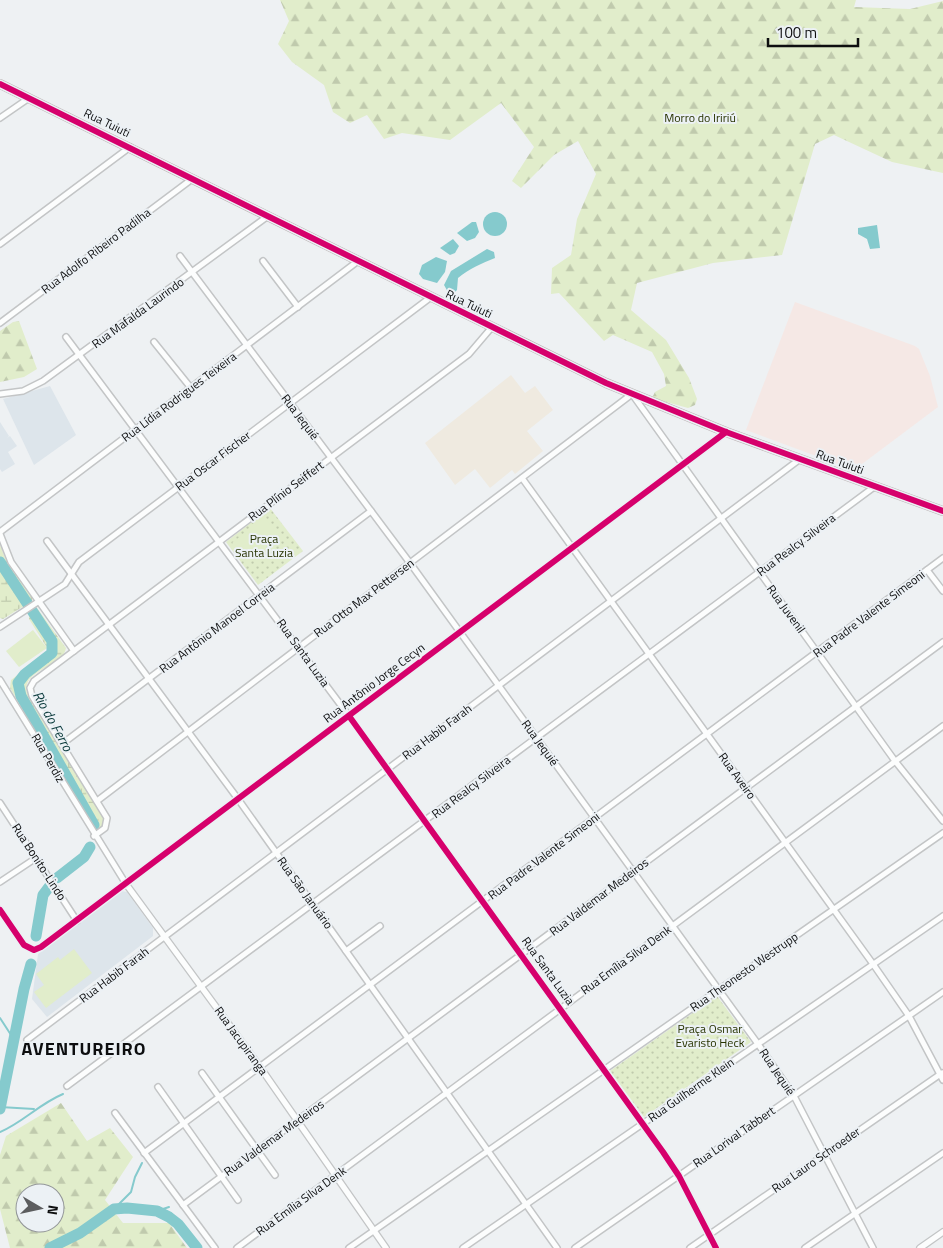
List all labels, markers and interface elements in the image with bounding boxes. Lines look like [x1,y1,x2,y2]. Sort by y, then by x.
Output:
scale bar [768,15,858,47]
text: 100 m [776,21,817,44]
street label: Rua Tuiuti [81,103,134,142]
park label: Morro do Iririú [664,108,736,127]
street label: Rua Adolfo Ribeiro Padilha [37,203,155,298]
street label: Rua Mafalda Laurindo [88,272,188,353]
street label: Rua Tuiuti [443,284,496,323]
street label: Rua Lídia Rodrigues Teixeira [117,347,240,446]
street label: Rua Jequié [277,390,324,444]
street label: Rua Oscar Fischer [171,426,254,495]
street label: Rua Tuiuti [813,444,867,479]
street label: Rua Plínio Seiffert [244,455,328,525]
street label: Rua Realcy Silveira [752,509,839,581]
park label: Praça Santa Luzia [235,529,293,562]
street label: Rua Otto Max Pettersen [309,553,418,642]
street label: Rua Padre Valente Simeoni [809,565,929,662]
street label: Rua Antônio Manoel Correia [155,578,279,677]
street label: Rua Juvenil [762,581,810,637]
street label: Rua Santa Luzia [272,615,335,691]
street label: Rua Antônio Jorge Cecyn [319,638,429,727]
water label: Rio do Ferro [28,687,79,756]
street label: Rua Habib Farah [398,699,476,764]
street label: Rua Jequié [517,716,564,770]
street label: Rua Perdiz [27,730,70,786]
street label: Rua Aveiro [714,748,761,803]
street label: Rua Realcy Silveira [427,751,514,823]
street label: Rua Padre Valente Simeoni [484,807,604,904]
street label: Rua Bonito-Lindo [7,819,71,904]
street label: Rua São Januário [273,853,338,933]
street label: Rua Valdemar Medeiros [545,853,653,940]
street label: Rua Emília Silva Denk [576,920,675,999]
street label: Rua Theonesto Westrupp [686,927,802,1016]
street label: Rua Santa Luzia [517,933,580,1009]
street label: Rua Habib Farah [75,942,153,1007]
street label: Rua Jacupiranga [210,1002,273,1079]
park label: Praça Osmar Evaristo Heck [676,1019,745,1052]
district label: AVENTUREIRO [21,1035,147,1062]
street label: Rua Jequié [755,1044,800,1099]
street label: Rua Guilherme Klein [644,1053,738,1127]
street label: Rua Valdemar Medeiros [220,1094,328,1181]
street label: Rua Lorival Tabbert [689,1101,779,1172]
street label: Rua Lauro Schroeder [767,1122,864,1197]
street label: Rua Emília Silva Denk [251,1161,350,1240]
north arrow [15,1183,65,1233]
text: N [42,1204,64,1217]

